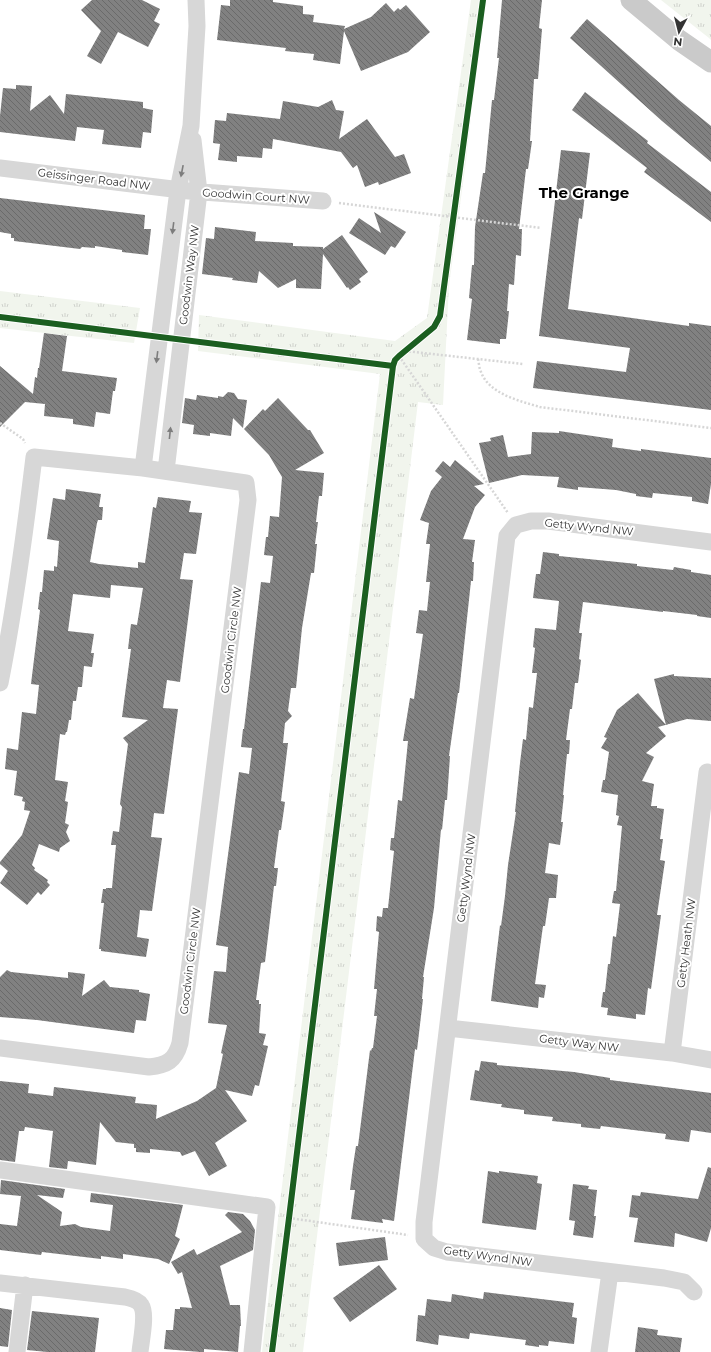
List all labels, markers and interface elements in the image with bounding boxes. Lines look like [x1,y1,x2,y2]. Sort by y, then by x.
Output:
north arrow [659,12,699,52]
text: N [673,34,683,49]
street label: Geissinger Road NW [37,165,151,193]
one-way arrow [179,165,185,177]
district label: The Grange [539,183,629,202]
street label: Goodwin Court NW [202,185,310,207]
one-way arrow [170,222,176,234]
street label: Goodwin Way NW [176,224,202,326]
one-way arrow [154,351,160,363]
one-way arrow [167,426,173,439]
street label: Getty Wynd NW [544,515,634,539]
street label: Goodwin Circle NW [218,586,244,694]
street label: Getty Wynd NW [454,833,478,923]
street label: Getty Heath NW [674,897,698,989]
street label: Goodwin Circle NW [177,907,203,1015]
street label: Getty Way NW [538,1031,620,1055]
street label: Getty Wynd NW [443,1243,533,1269]

